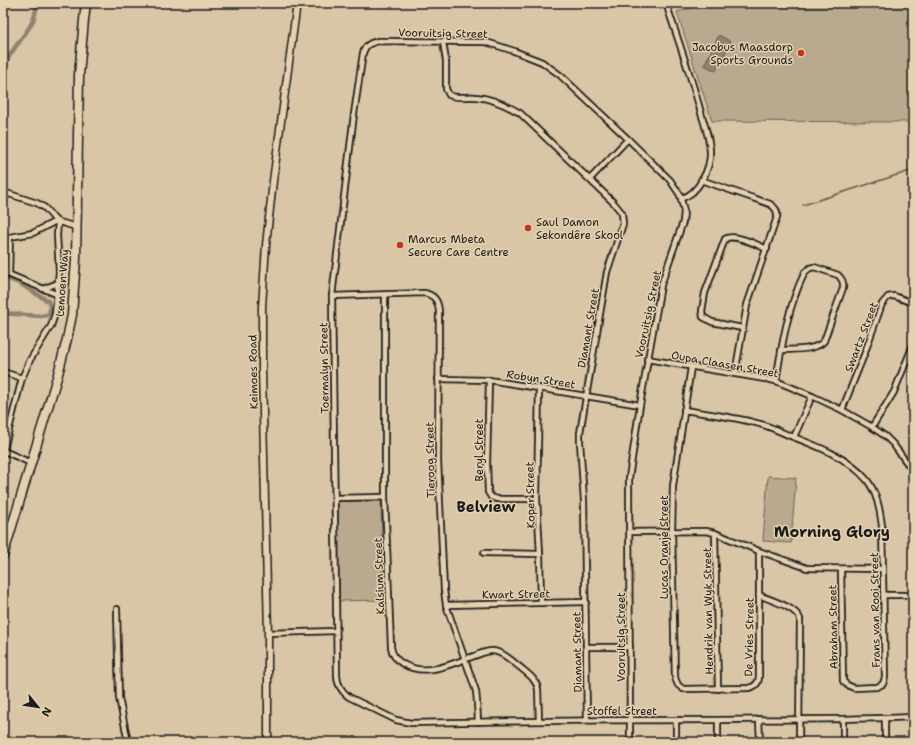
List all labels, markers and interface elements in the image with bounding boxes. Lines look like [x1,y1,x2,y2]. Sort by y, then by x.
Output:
street label: Vooruitsig Street [398,25,488,42]
place label: Jacobus Maasdorp Sports Grounds [692,40,793,68]
marker: Jacobus Maasdorp Sports Grounds [796,48,806,58]
place label: Saul Damon Sekondêre Skool [536,215,624,243]
marker: Saul Damon Sekondêre Skool [523,223,533,233]
place label: Marcus Mbeta Secure Care Centre [408,232,509,260]
marker: Marcus Mbeta Secure Care Centre [395,240,405,250]
street label: Lemoen Way [53,249,72,317]
street label: Vooruitsig Street [632,268,665,360]
street label: Diamant Street [574,287,603,369]
street label: Swartz Street [841,300,882,374]
street label: Toermalyn Street [316,322,333,414]
street label: Keimoes Road [245,335,262,409]
street label: Oupa Claasen Street [670,348,780,381]
street label: Robyn Street [505,367,577,392]
street label: Beryl Street [472,418,487,482]
street label: Tieroog Street [422,422,439,498]
street label: Koper Street [522,461,539,529]
street label: Lucas Oranje Street [657,495,672,599]
district label: Belview [457,497,516,517]
district label: Morning Glory [774,522,890,542]
street label: Kalsium Street [371,537,388,615]
street label: Hendrik van Wyk Street [700,547,717,675]
street label: Frans van Rooi Street [867,552,884,668]
street label: Abraham Street [825,584,842,670]
street label: Kwart Street [482,586,550,603]
street label: Vooruitsig Street [614,592,629,682]
street label: De Vries Street [741,597,758,677]
street label: Diamant Street [569,611,586,693]
north arrow [18,687,58,727]
text: N [37,704,55,720]
street label: Stoffel Street [587,704,657,719]

